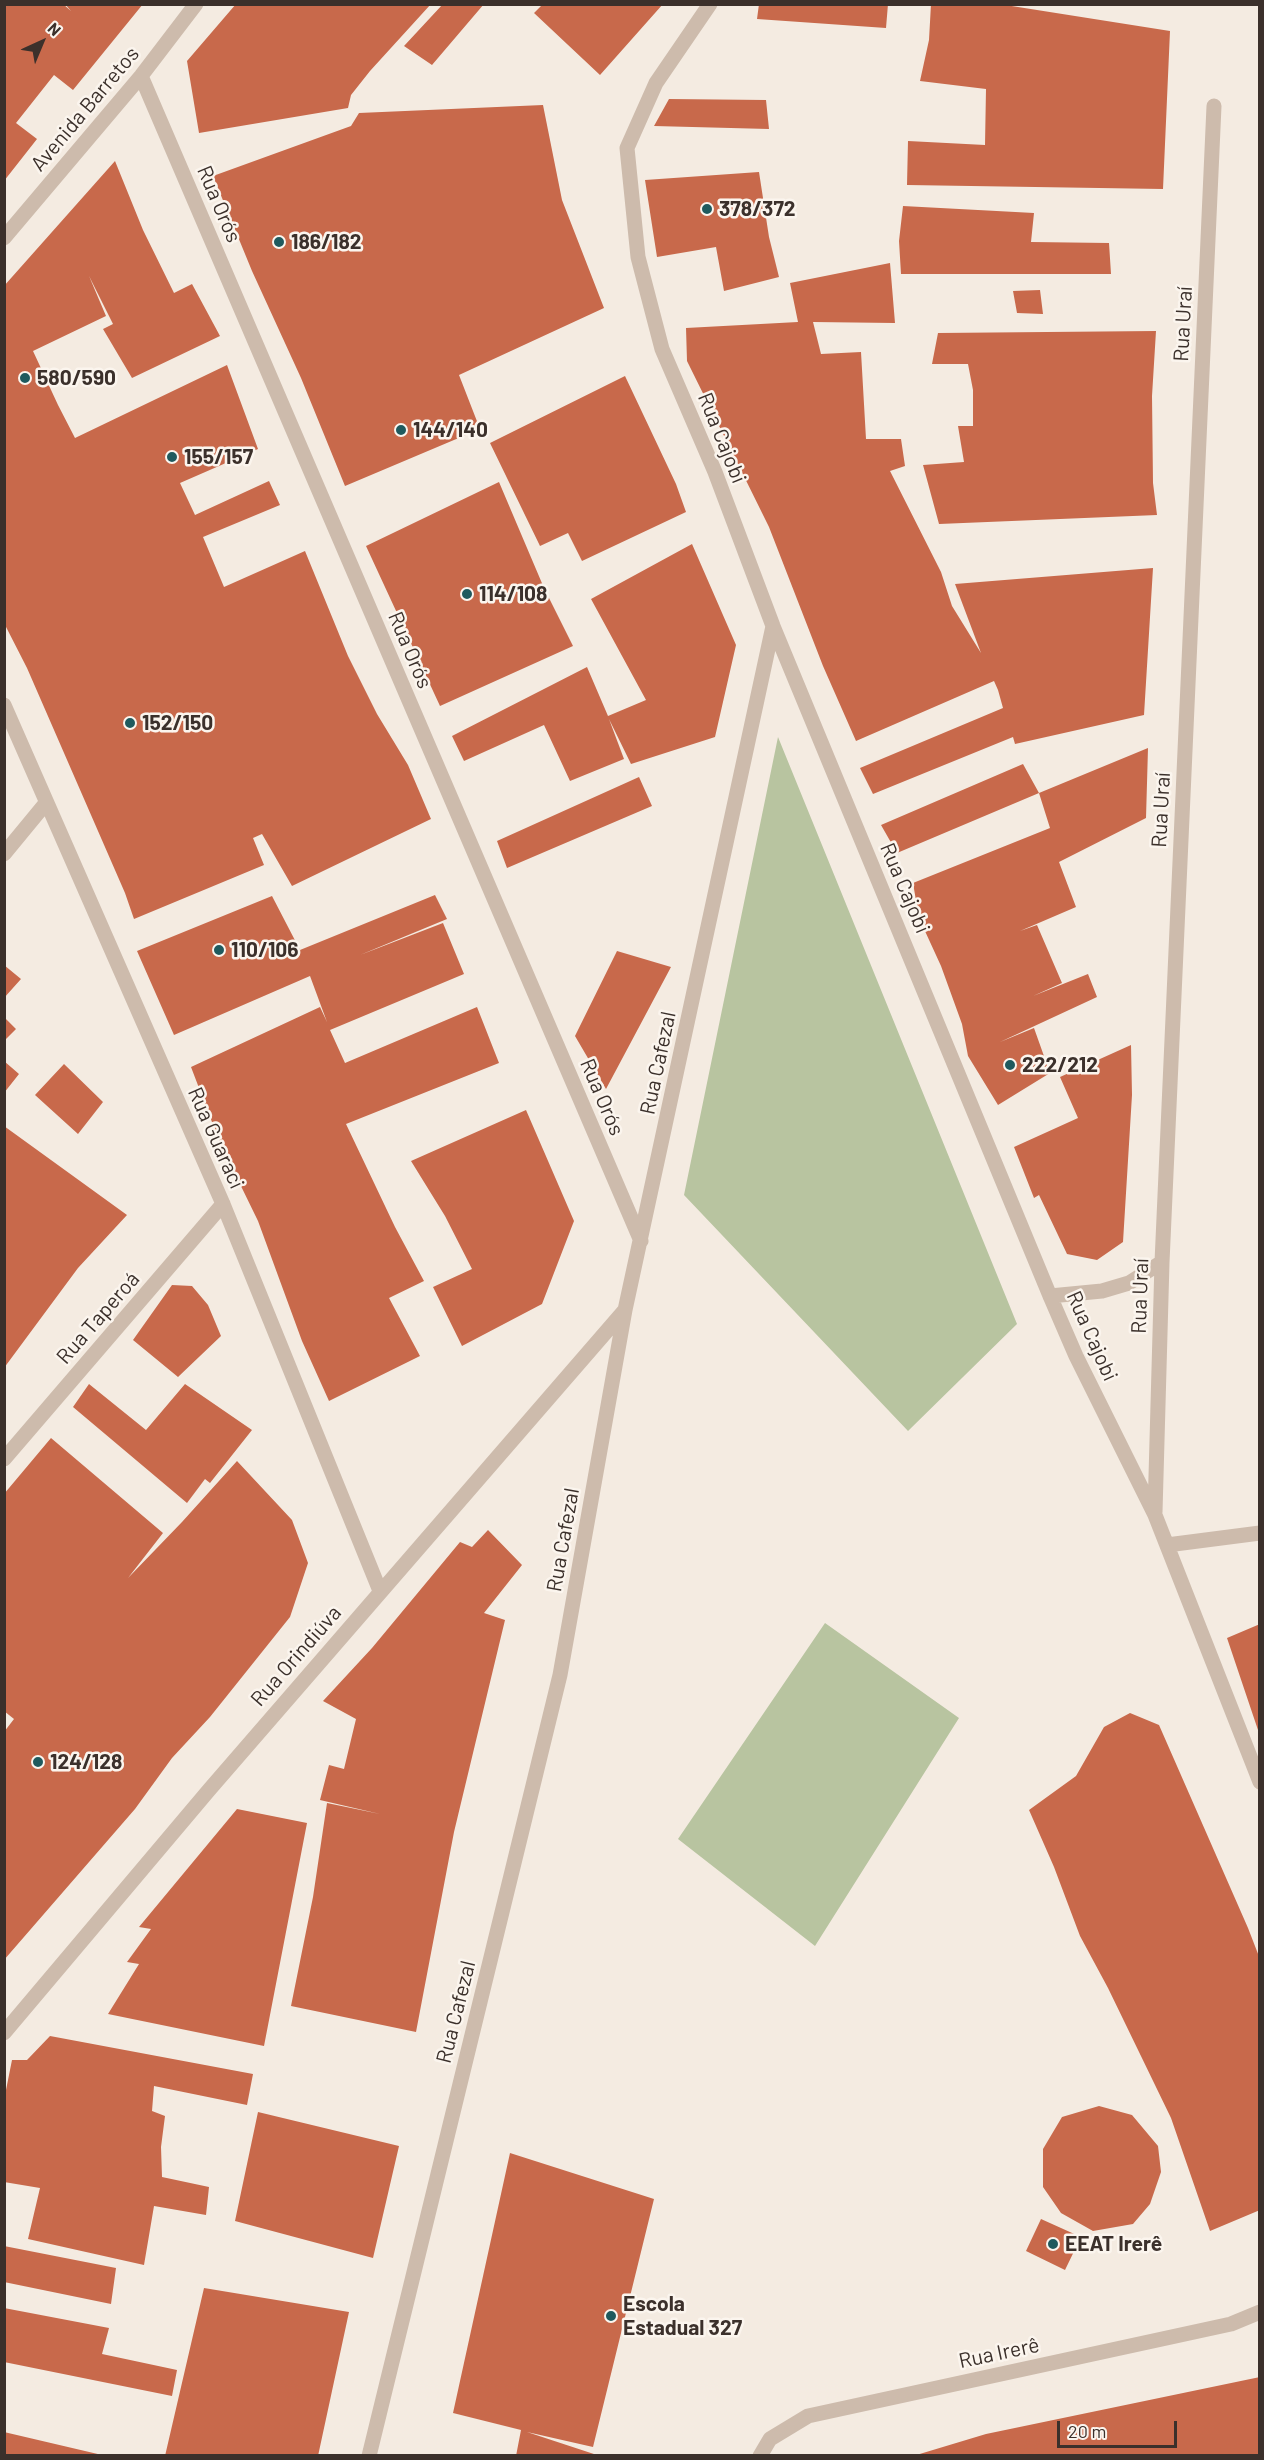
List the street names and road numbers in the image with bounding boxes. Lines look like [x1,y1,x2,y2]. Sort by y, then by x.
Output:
street label: Avenida Barretos [26,42,144,176]
street label: Rua Orós [192,162,246,246]
street label: Rua Uraí [1168,286,1198,362]
street label: Rua Cajobi [692,389,752,487]
street label: Rua Orós [383,608,437,692]
street label: Rua Uraí [1146,772,1176,848]
street label: Rua Cajobi [875,839,935,937]
street label: Rua Cafezal [635,1009,681,1117]
street label: Rua Orós [575,1055,629,1139]
street label: Rua Guaraci [182,1083,250,1193]
street label: Rua Uraí [1126,1258,1154,1334]
street label: Rua Taperoá [51,1267,145,1369]
street label: Rua Cajobi [1061,1287,1123,1385]
street label: Rua Cafezal [541,1486,585,1594]
street label: Rua Orindiúva [246,1601,346,1711]
street label: Rua Cafezal [431,1958,481,2066]
street label: Rua Irerê [956,2332,1042,2374]

